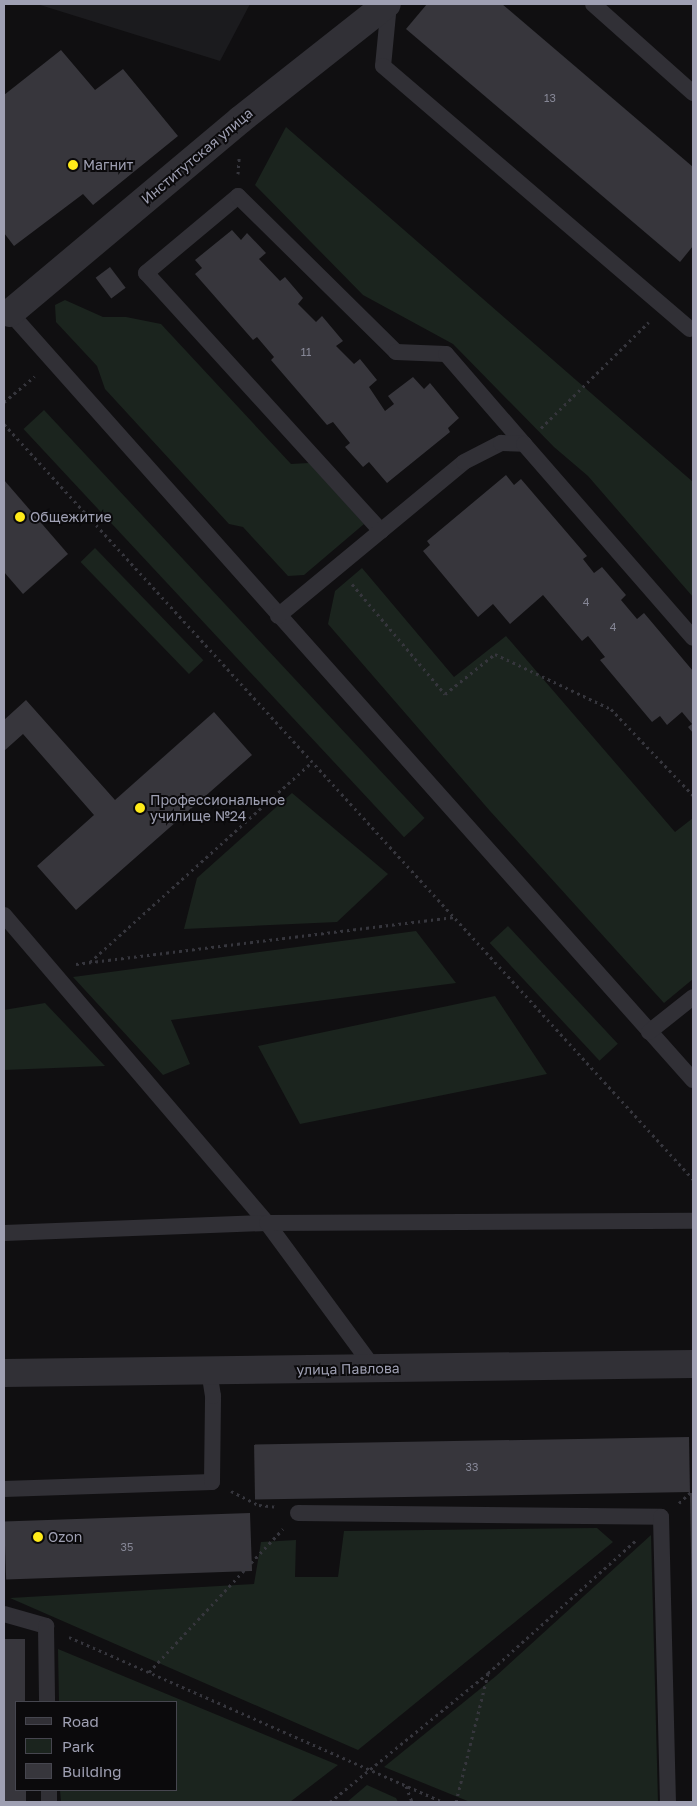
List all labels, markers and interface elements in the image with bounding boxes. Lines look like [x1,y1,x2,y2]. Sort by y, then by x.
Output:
house number: 13 [544,91,556,105]
street label: Институтская улица [138,105,256,207]
place label: Магнит [83,157,133,173]
marker: Магнит [67,159,79,171]
house number: 11 [301,345,311,359]
place label: Общежитие [30,509,112,525]
marker: Общежитие [14,511,26,523]
house number: 4 [583,595,589,609]
house number: 4 [610,620,616,634]
place label: Профессиональное училище №24 [150,792,285,824]
marker: Профессиональное училище №24 [134,802,146,814]
street label: улица Павлова [296,1360,400,1378]
house number: 33 [466,1460,478,1474]
place label: Ozon [48,1529,82,1545]
marker: Ozon [32,1531,44,1543]
house number: 35 [121,1540,133,1554]
legend [15,1701,178,1791]
text: Road [62,1712,99,1730]
text: Park [62,1737,94,1755]
text: Building [62,1762,122,1780]

